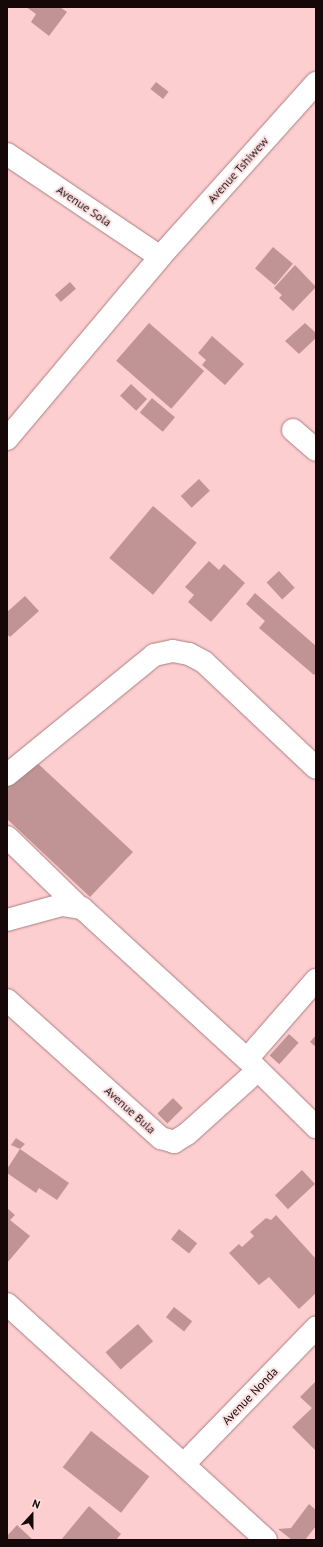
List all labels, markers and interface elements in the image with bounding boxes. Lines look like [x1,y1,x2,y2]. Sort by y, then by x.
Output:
street label: Avenue Tshiwew [204,134,272,206]
street label: Avenue Sola [54,182,114,230]
street label: Avenue Bula [102,1083,158,1137]
street label: Avenue Nonda [219,1364,281,1428]
north arrow [12,1495,52,1535]
text: N [30,1496,42,1512]

